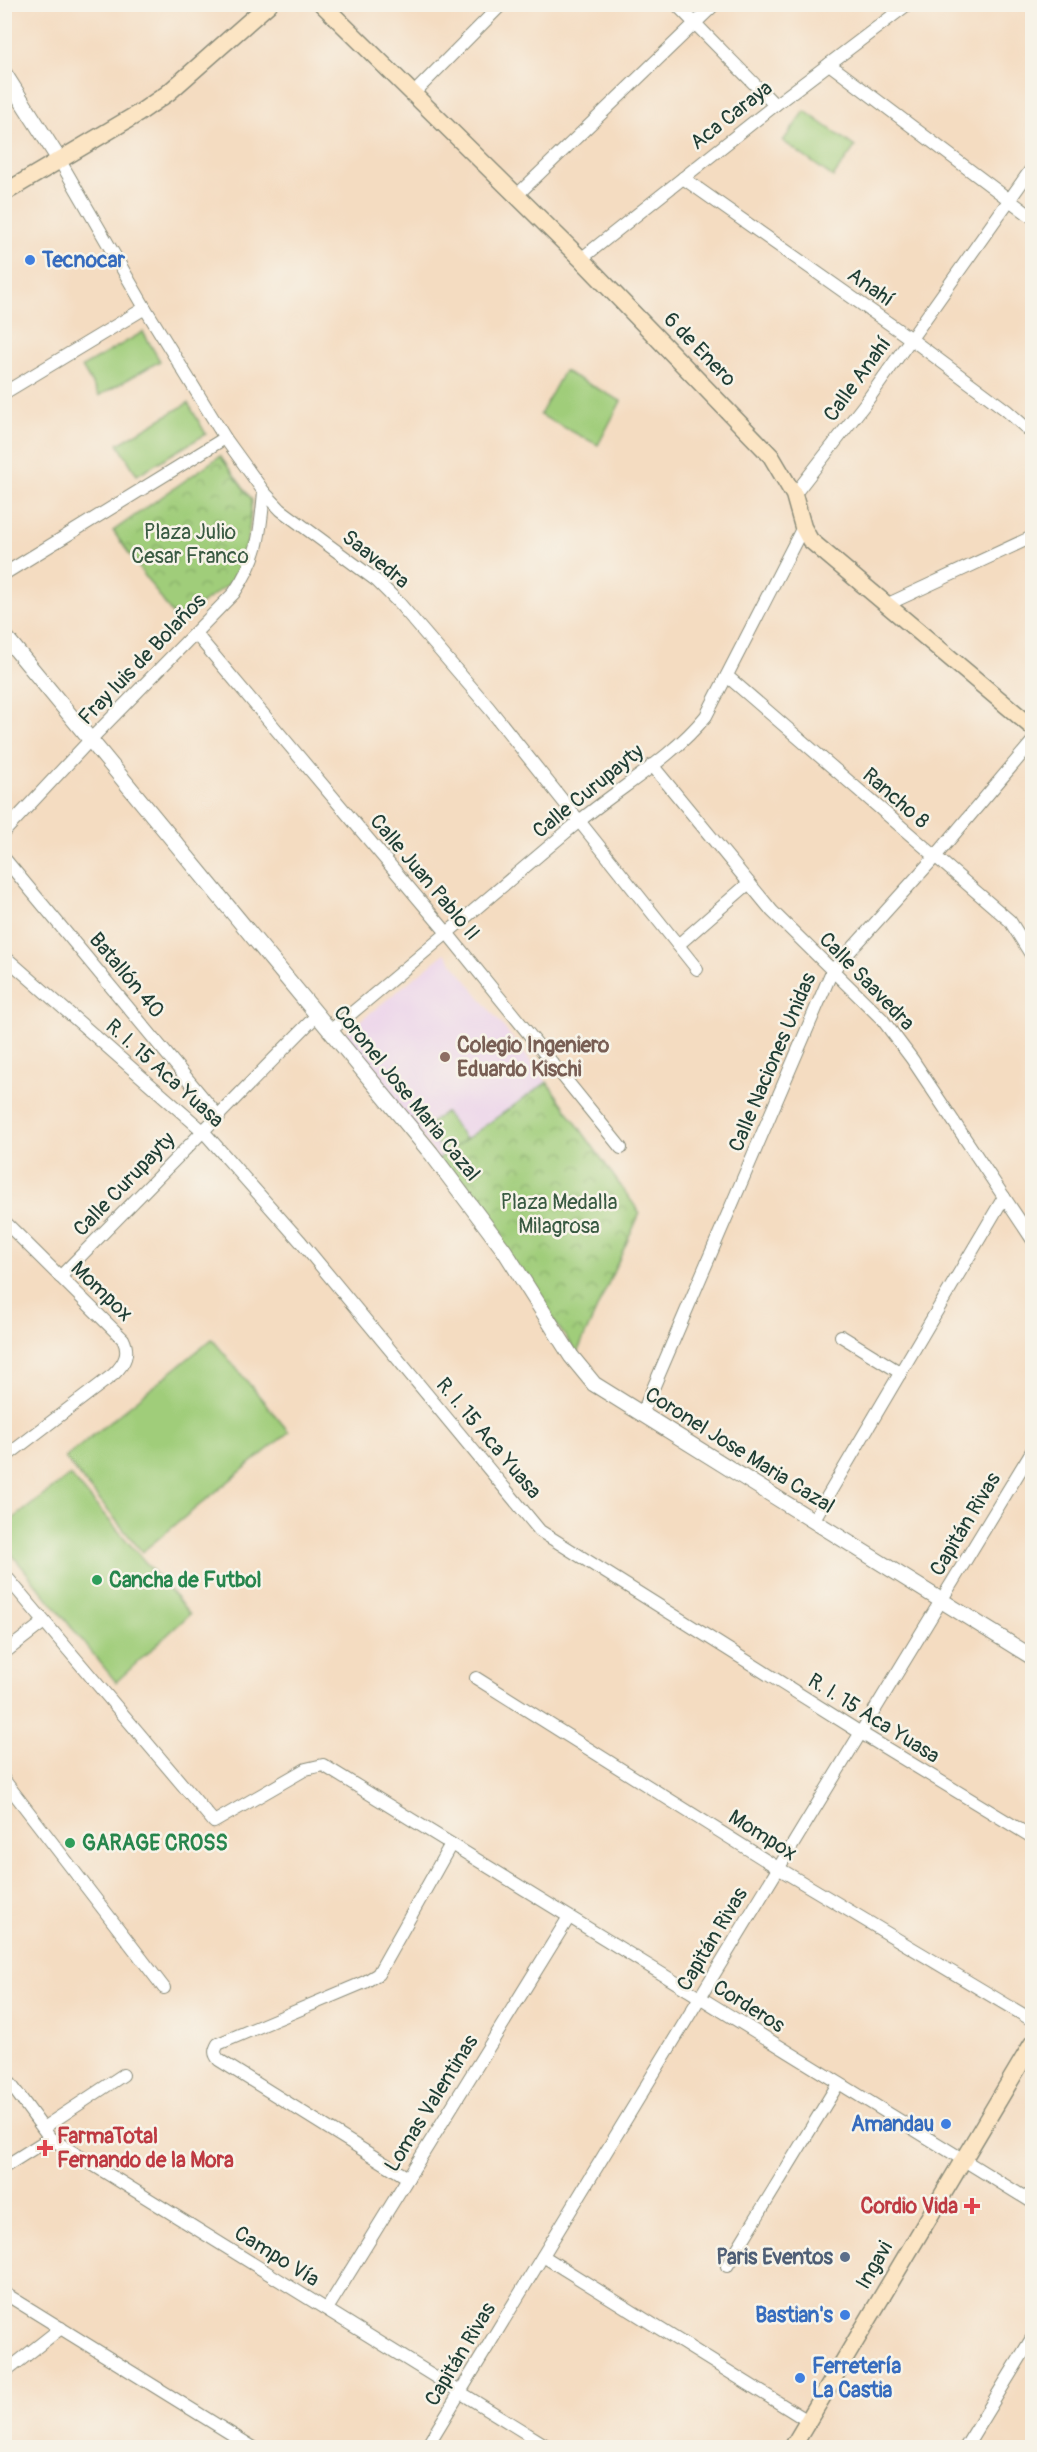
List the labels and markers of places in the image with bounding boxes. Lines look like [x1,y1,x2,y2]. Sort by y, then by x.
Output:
place label: Tecnocar [41,247,125,274]
marker: Tecnocar [23,253,37,267]
place label: Colegio Ingeniero Eduardo Kischi [457,1032,610,1083]
marker: Colegio Ingeniero Eduardo Kischi [438,1050,452,1064]
place label: Cancha de Futbol [109,1567,261,1594]
marker: Cancha de Futbol [90,1573,104,1587]
place label: GARAGE CROSS [82,1830,228,1857]
marker: GARAGE CROSS [63,1836,77,1850]
place label: Amandau [851,2111,934,2138]
marker: Amandau [939,2117,953,2131]
place label: FarmaTotal Fernando de la Mora [57,2123,234,2174]
marker: FarmaTotal Fernando de la Mora [38,2141,52,2155]
place label: Cordio Vida [860,2193,958,2220]
marker: Cordio Vida [963,2197,981,2215]
place label: Paris Eventos [716,2244,834,2271]
marker: Paris Eventos [838,2250,852,2264]
place label: Bastian's [755,2302,834,2329]
marker: Bastian's [838,2308,852,2322]
place label: Ferretería La Castia [812,2353,901,2404]
marker: Ferretería La Castia [793,2371,807,2385]

